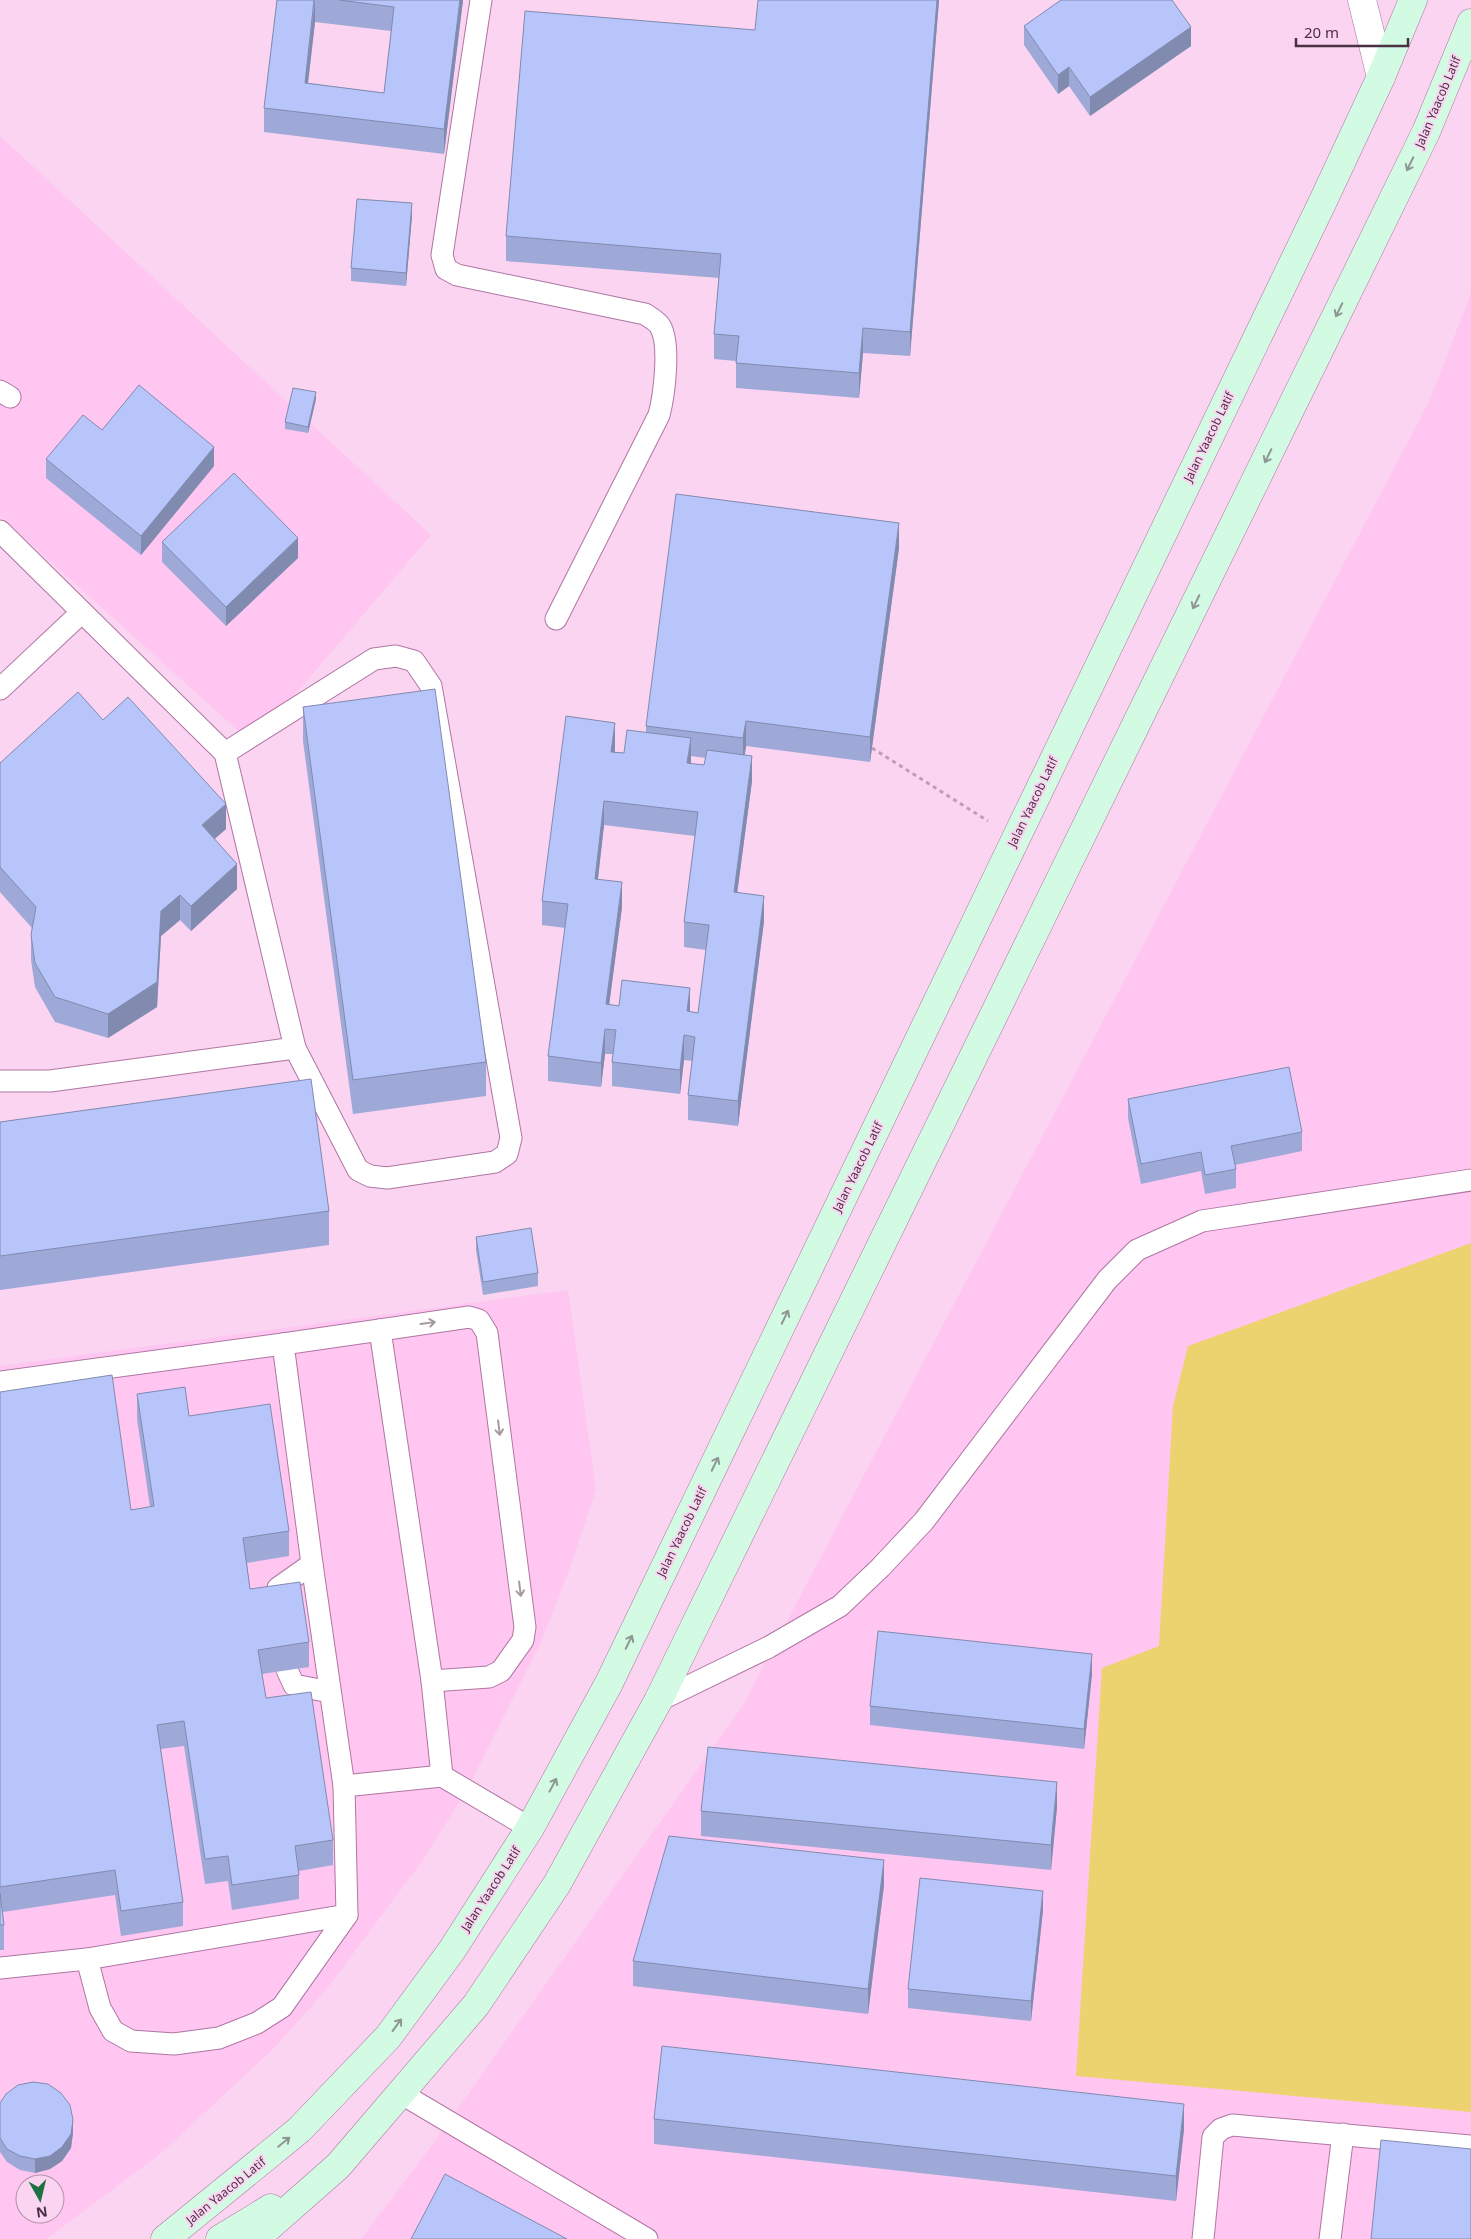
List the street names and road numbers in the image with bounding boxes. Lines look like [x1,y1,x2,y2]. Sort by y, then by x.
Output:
street label: Jalan Yaacob Latif [1410,53,1465,151]
street label: Jalan Yaacob Latif [1179,388,1238,486]
street label: Jalan Yaacob Latif [1003,753,1062,851]
street label: Jalan Yaacob Latif [828,1118,887,1216]
street label: Jalan Yaacob Latif [652,1483,711,1581]
street label: Jalan Yaacob Latif [456,1842,525,1935]
street label: Jalan Yaacob Latif [181,2153,270,2229]

